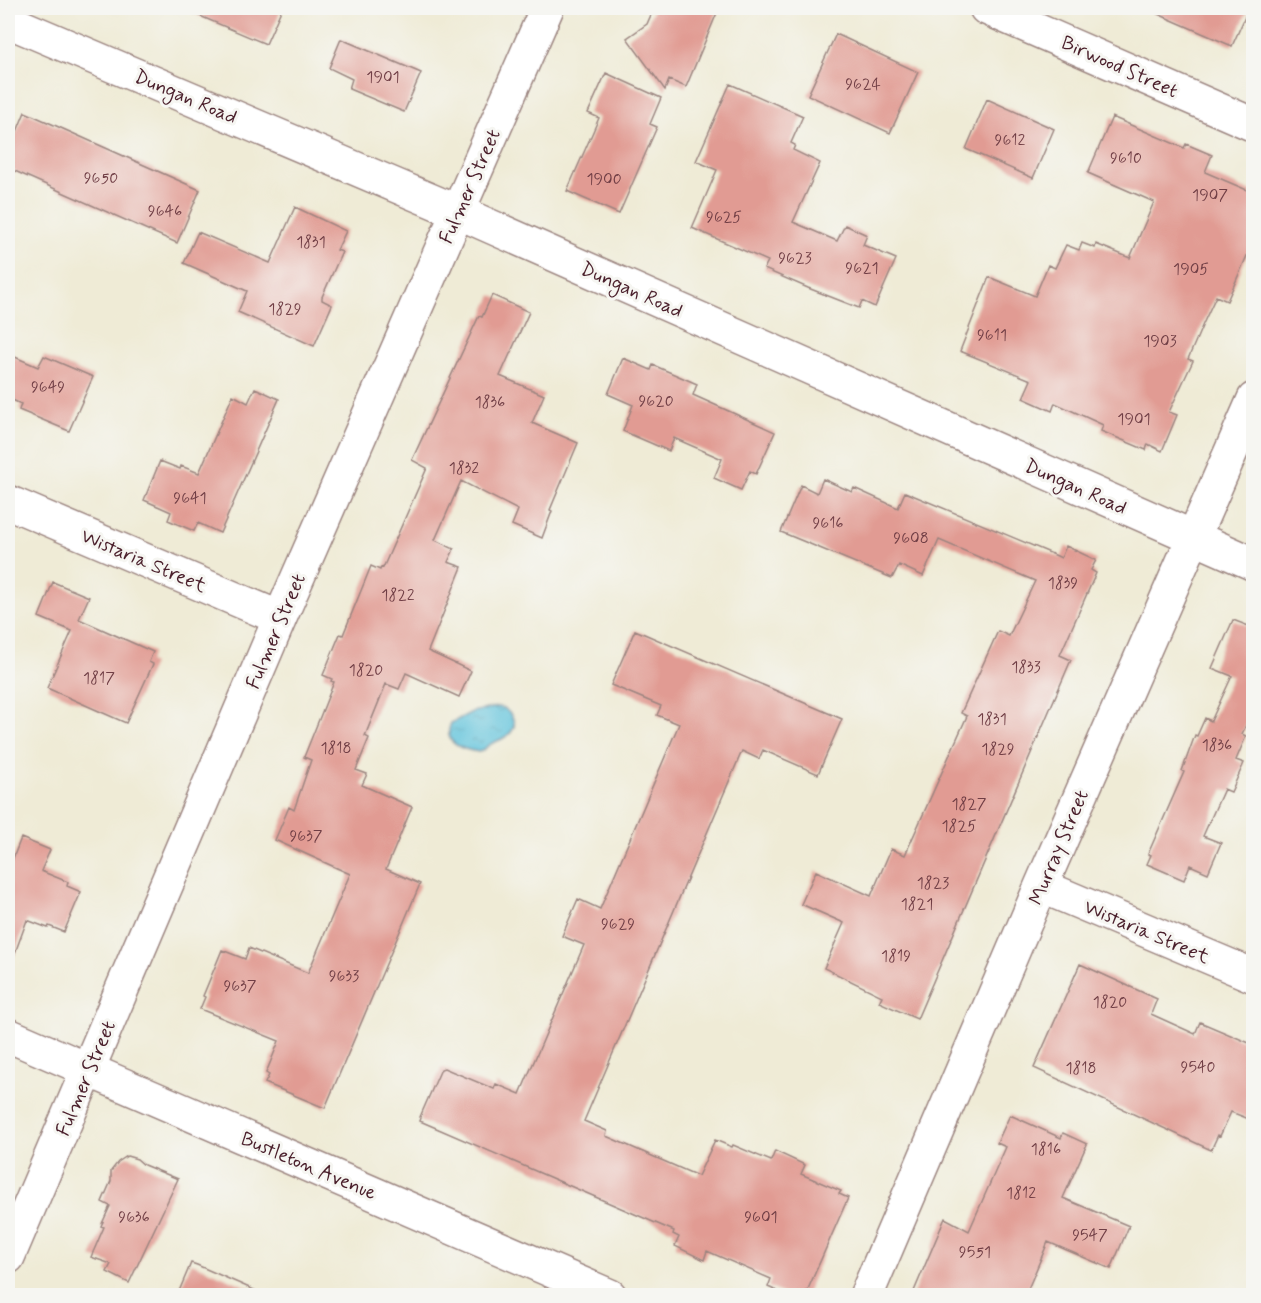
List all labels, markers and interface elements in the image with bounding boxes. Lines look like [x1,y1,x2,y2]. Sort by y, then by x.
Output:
street label: Birwood Street [1057,30,1182,105]
street label: Dungan Road [129,64,241,132]
house number: 1901 [366,67,400,88]
house number: 9624 [845,74,881,95]
street label: Fulmer Street [433,125,508,248]
house number: 9612 [995,130,1026,151]
house number: 9610 [1110,148,1142,169]
house number: 9650 [84,168,118,189]
house number: 1900 [586,169,622,190]
house number: 1907 [1192,185,1228,206]
house number: 9646 [148,201,182,222]
house number: 9625 [706,207,742,228]
house number: 1831 [296,232,326,253]
house number: 9623 [778,248,812,269]
street label: Dungan Road [576,256,687,326]
house number: 9621 [845,258,879,279]
house number: 1905 [1173,259,1209,280]
house number: 1829 [268,299,302,320]
house number: 9611 [977,325,1007,346]
house number: 1903 [1143,331,1177,352]
house number: 9649 [31,377,65,398]
house number: 9620 [638,391,674,412]
house number: 1836 [475,392,505,413]
house number: 1901 [1117,409,1151,430]
street label: Dungan Road [1020,453,1131,523]
house number: 1832 [449,458,479,479]
house number: 9641 [173,488,207,509]
house number: 9616 [812,513,844,534]
street label: Wistaria Street [77,523,210,600]
house number: 9608 [893,528,929,549]
street label: Fulmer Street [240,570,313,693]
house number: 1839 [1048,573,1078,594]
house number: 1822 [381,585,415,606]
house number: 1833 [1011,657,1041,678]
house number: 1820 [349,660,383,681]
house number: 1817 [83,668,115,689]
house number: 1831 [977,709,1007,730]
house number: 1836 [1202,735,1232,756]
house number: 1818 [320,738,352,759]
house number: 1829 [981,739,1015,760]
street label: Murray Street [1023,786,1096,909]
house number: 1827 [951,794,987,815]
house number: 1825 [941,816,977,837]
house number: 9637 [290,826,323,847]
house number: 1823 [917,873,949,894]
house number: 1821 [901,894,933,915]
street label: Wistaria Street [1080,894,1213,971]
house number: 9629 [601,914,635,935]
house number: 1819 [881,946,911,967]
house number: 9633 [329,966,359,987]
house number: 9637 [224,976,257,997]
house number: 1820 [1093,992,1127,1013]
street label: Fulmer Street [50,1017,123,1140]
house number: 9540 [1181,1057,1215,1078]
house number: 1818 [1065,1058,1097,1079]
street label: Bustleton Avenue [236,1126,380,1207]
house number: 1816 [1031,1139,1061,1160]
house number: 1812 [1006,1183,1036,1204]
house number: 9636 [118,1207,150,1228]
house number: 9601 [744,1207,778,1228]
house number: 9547 [1072,1225,1108,1246]
house number: 9551 [959,1242,991,1263]

